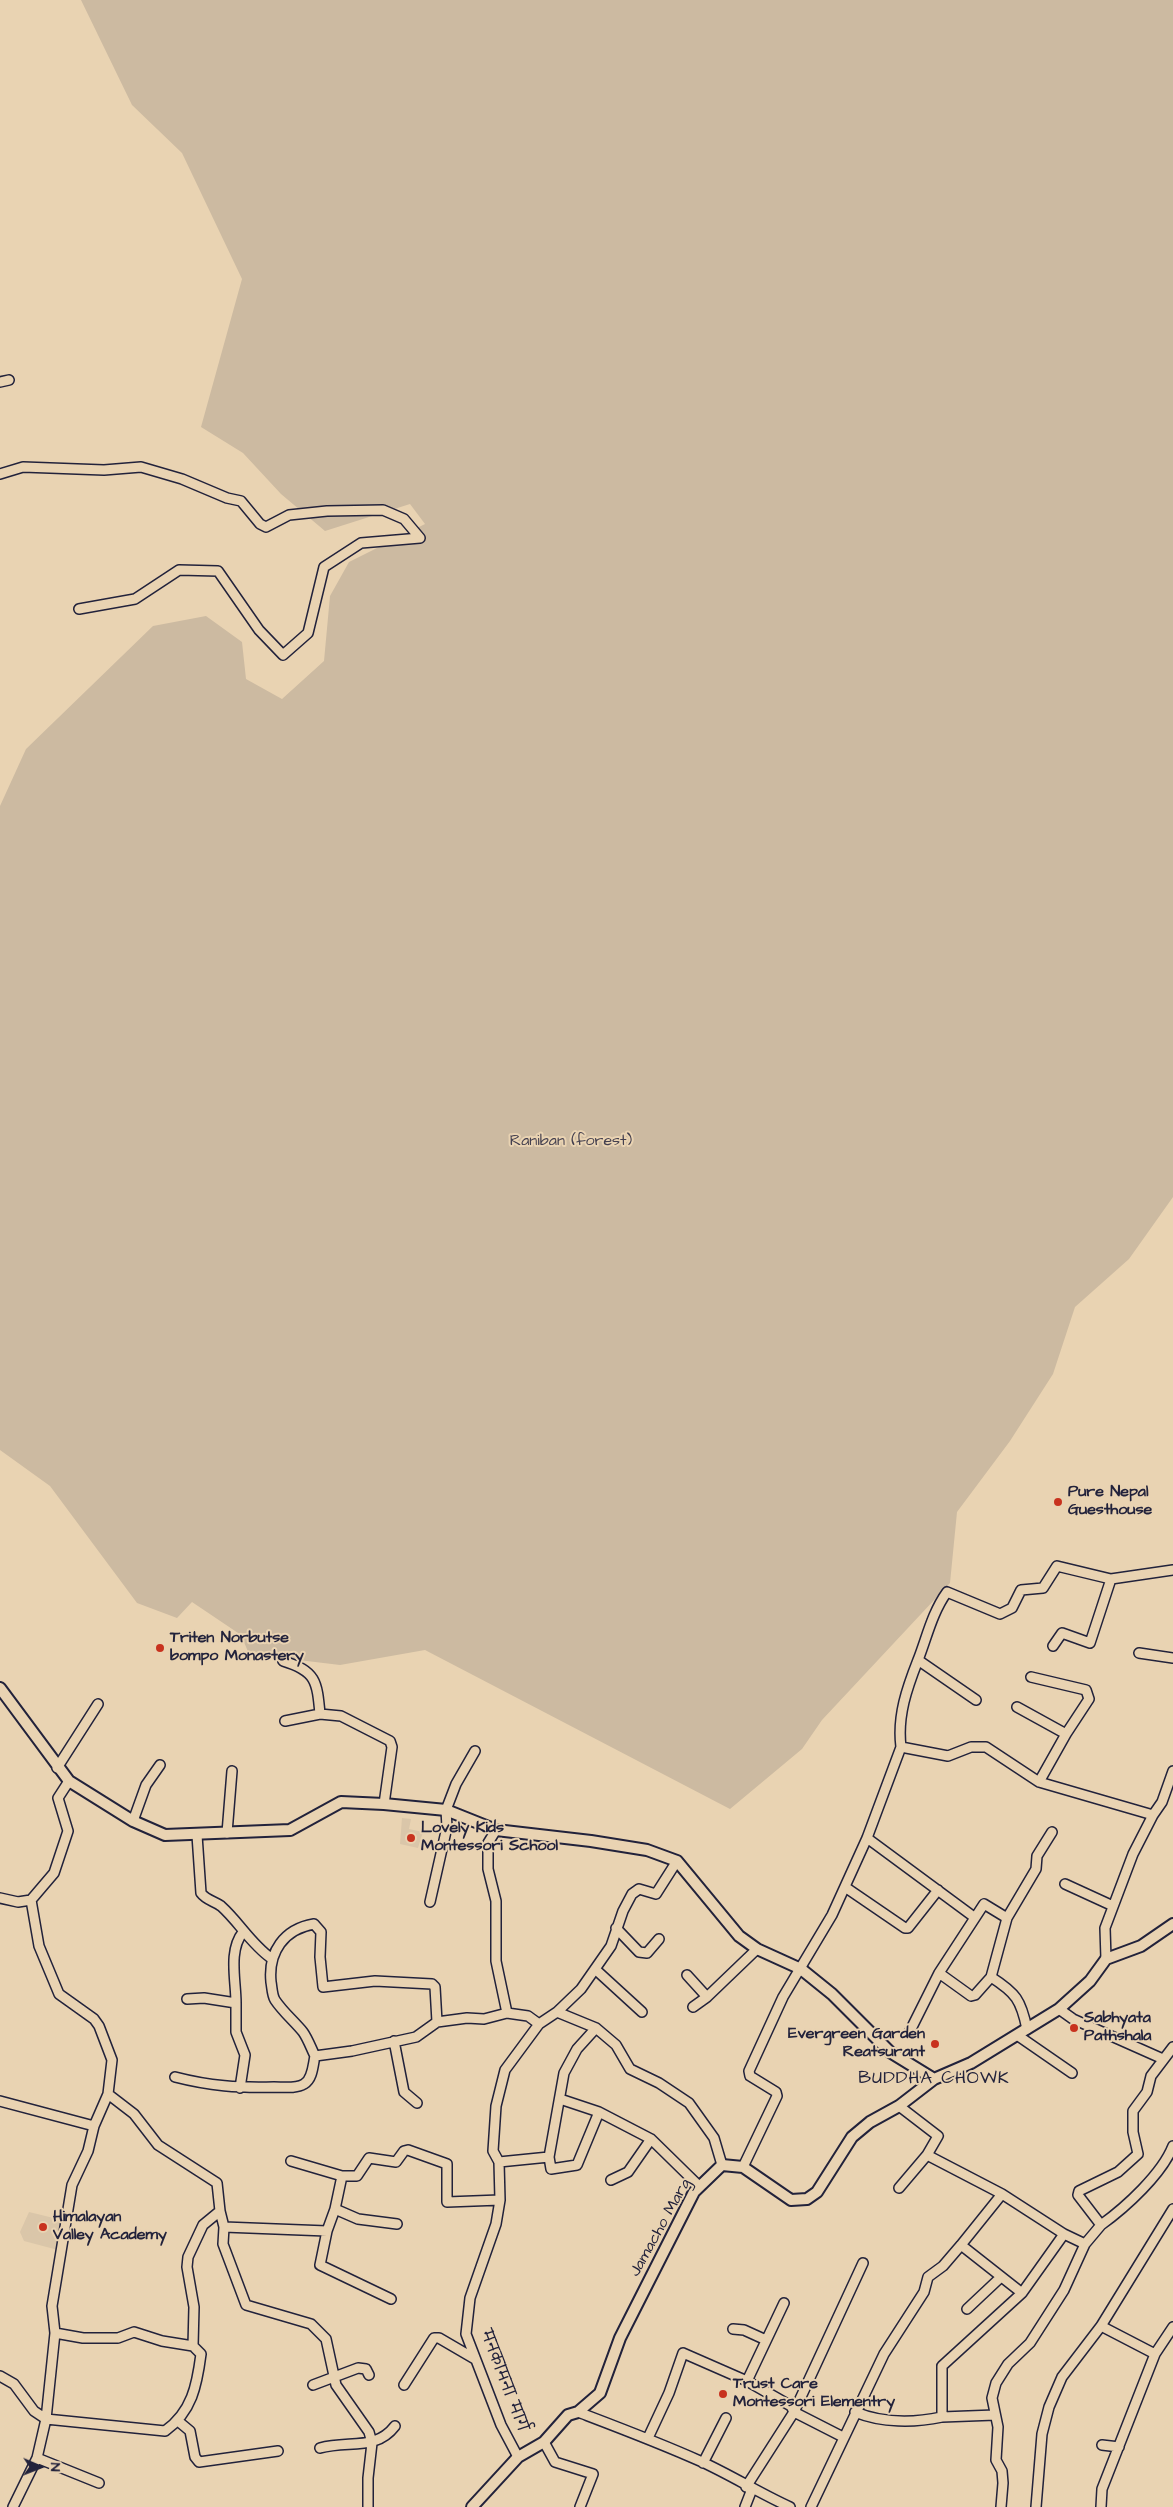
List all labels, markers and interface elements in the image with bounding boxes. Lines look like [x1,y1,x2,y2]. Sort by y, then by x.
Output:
park label: Raniban (forest) [510,1132,632,1152]
place label: Pure Nepal Guesthouse [1068,1483,1152,1521]
marker: Pure Nepal Guesthouse [1052,1496,1064,1508]
place label: Triten Norbutse bompo Monastery [170,1629,304,1667]
marker: Triten Norbutse bompo Monastery [154,1642,166,1654]
place label: Lovely Kids Montessori School [421,1819,558,1857]
marker: Lovely Kids Montessori School [405,1832,417,1844]
place label: Sabhyata Pathshala [1084,2009,1151,2047]
marker: Sabhyata Pathshala [1068,2022,1080,2034]
place label: Evergreen Garden Reatsurant [788,2025,925,2063]
marker: Evergreen Garden Reatsurant [929,2038,941,2050]
district label: BUDDHA CHOWK [857,2068,1011,2090]
street label: Jamacho Marg [626,2176,696,2280]
place label: Himalayan Valley Academy [53,2208,167,2246]
marker: Himalayan Valley Academy [37,2221,49,2233]
street label: मनकामना मार्ग [475,2327,531,2435]
place label: Trust Care Montessori Elementry [733,2375,895,2413]
marker: Trust Care Montessori Elementry [717,2388,729,2400]
north arrow [15,2442,65,2492]
text: N [45,2463,65,2472]

